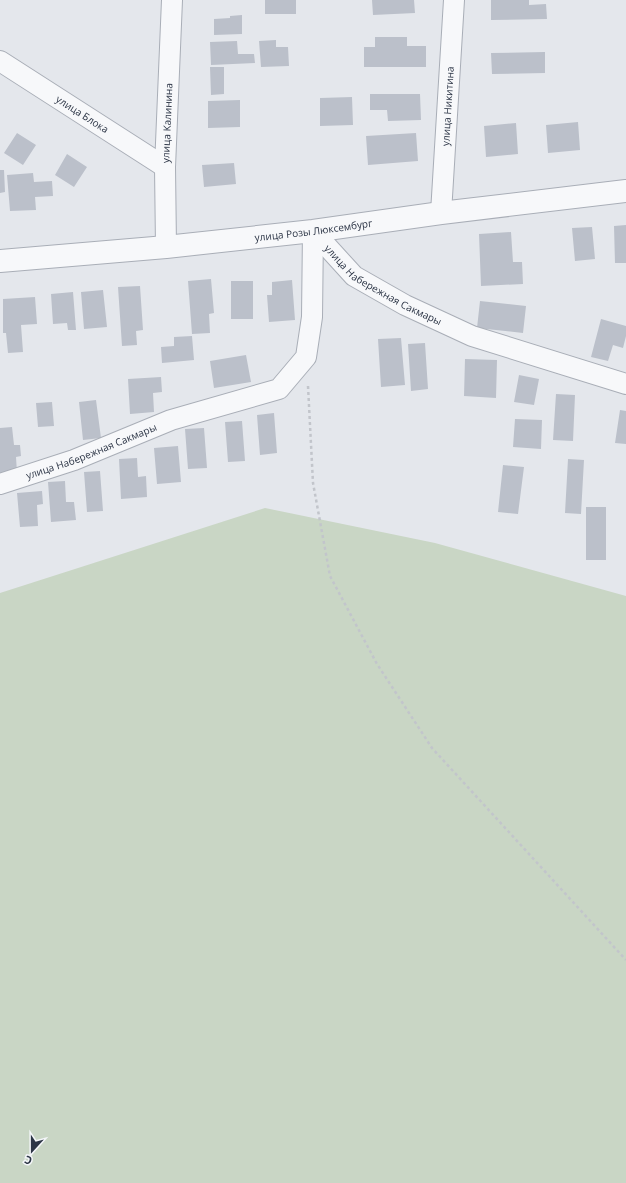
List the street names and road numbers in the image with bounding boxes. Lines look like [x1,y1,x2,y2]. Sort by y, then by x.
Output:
street label: улица Никитина [438,66,457,146]
street label: улица Калинина [158,83,176,163]
street label: улица Блока [53,92,112,136]
street label: улица Розы Люксембург [254,216,374,244]
street label: улица Набережная Сакмары [322,241,444,328]
street label: улица Набережная Сакмары [24,420,159,482]

